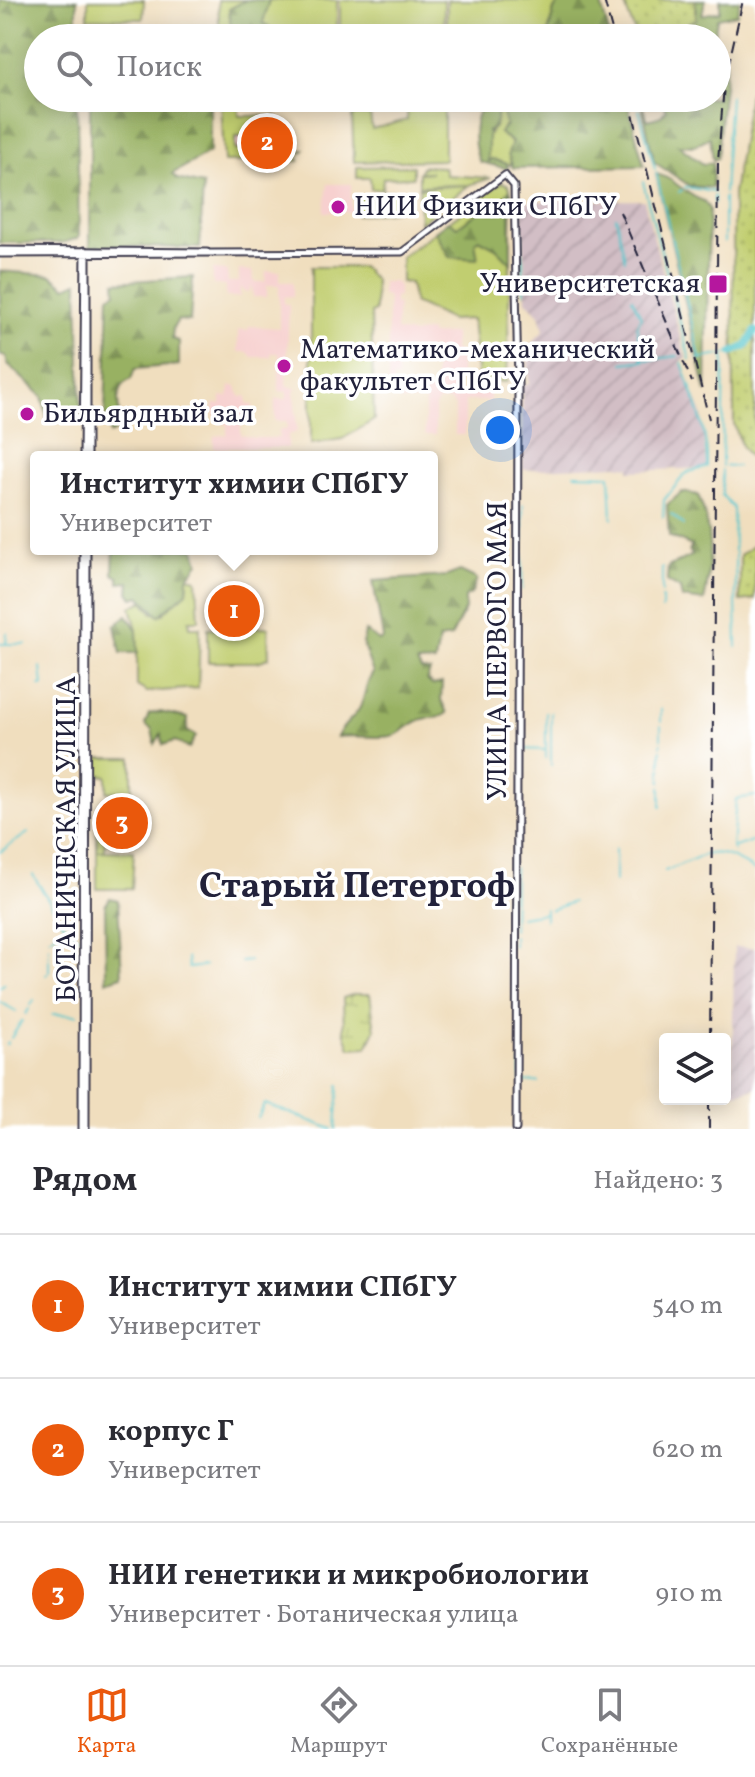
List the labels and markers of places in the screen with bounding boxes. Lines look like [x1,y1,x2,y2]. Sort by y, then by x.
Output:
pin: 2 [241,113,293,173]
place label: НИИ Физики СПбГУ [354,188,617,227]
marker: НИИ Физики СПбГУ [329,198,347,216]
place label: Университетская [480,265,700,304]
marker: Университетская [707,273,729,295]
place label: Математико-механический факультет СПбГУ [300,331,655,402]
marker: Математико-механический факультет СПбГУ [275,357,293,375]
place label: Бильярдный зал [43,395,254,434]
marker: Бильярдный зал [18,405,36,423]
pin: 1 [208,581,260,641]
pin: 3 [96,793,148,853]

